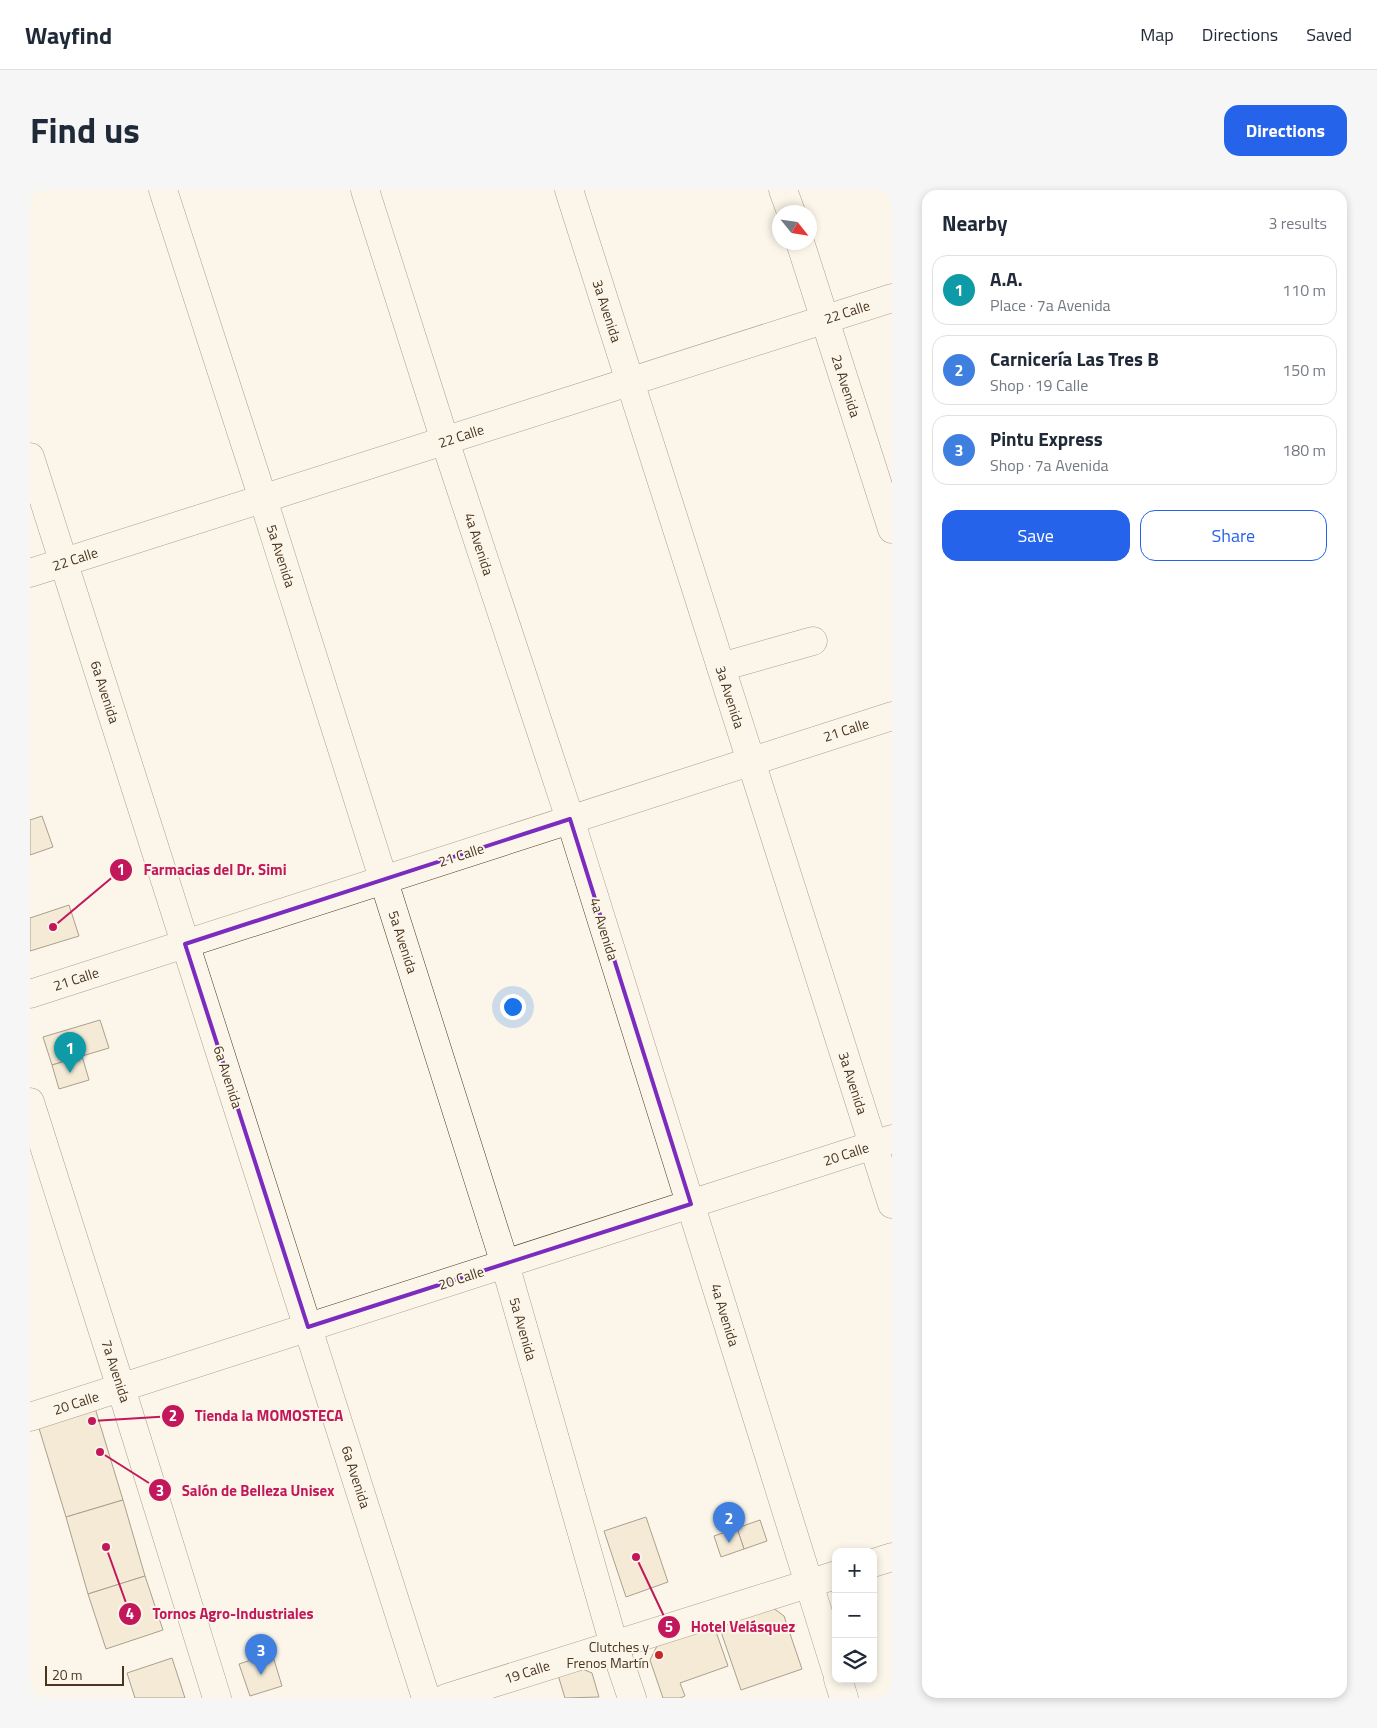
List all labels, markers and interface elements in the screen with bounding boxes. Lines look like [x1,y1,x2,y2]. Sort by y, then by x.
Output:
text: Wayfind [25,17,112,53]
text: Map [1140,21,1174,48]
text: Directions [1202,21,1278,48]
text: Saved [1306,21,1352,48]
text: Find us [30,103,140,157]
button: Directions [1224,105,1347,156]
north arrow [772,205,817,250]
text: Nearby [942,207,1007,239]
text: 3 results [1268,211,1327,235]
text: A.A. [990,264,1023,293]
street label: 3a Avenida [587,277,627,345]
text: 1 [955,278,963,302]
text: 110 m [1282,278,1326,302]
text: Place · 7a Avenida [990,293,1111,317]
street label: 22 Calle [821,294,872,329]
text: Carnicería Las Tres B [990,344,1159,373]
street label: 2a Avenida [826,352,866,420]
text: 2 [955,358,963,382]
text: 150 m [1282,358,1326,382]
text: Shop · 19 Calle [990,373,1088,397]
street label: 22 Calle [435,418,486,453]
text: Pintu Express [990,424,1103,453]
text: 3 [955,438,963,462]
text: 180 m [1282,438,1326,462]
text: Shop · 7a Avenida [990,453,1109,477]
street label: 4a Avenida [459,510,499,578]
button: Save [942,510,1130,561]
button: Share [1140,510,1327,561]
street label: 5a Avenida [261,522,301,590]
street label: 22 Calle [49,541,100,576]
street label: 6a Avenida [85,658,125,726]
street label: 3a Avenida [710,663,750,731]
street label: 21 Calle [820,712,871,747]
street label: 21 Calle [435,837,486,872]
callout: Farmacias del Dr. Simi [108,855,296,885]
text: 1 [117,858,125,881]
text: Farmacias del Dr. Simi [143,858,287,881]
street label: 4a Avenida [585,895,624,963]
street label: 5a Avenida [383,908,423,976]
street label: 21 Calle [50,961,101,996]
your location [500,994,526,1020]
pin: 1 [54,1032,86,1073]
street label: 6a Avenida [208,1043,248,1111]
street label: 3a Avenida [833,1049,873,1117]
street label: 20 Calle [820,1136,871,1171]
street label: 20 Calle [435,1260,486,1295]
street label: 4a Avenida [706,1281,745,1349]
street label: 5a Avenida [504,1295,542,1363]
street label: 7a Avenida [96,1337,136,1405]
street label: 20 Calle [50,1385,101,1420]
callout: Tienda la MOMOSTECA [160,1401,354,1431]
text: 2 [169,1404,177,1427]
text: Tienda la MOMOSTECA [195,1404,343,1427]
street label: 6a Avenida [336,1443,376,1511]
callout: Salón de Belleza Unisex [147,1475,345,1505]
text: 3 [156,1479,164,1502]
text: Salón de Belleza Unisex [182,1479,334,1502]
pin: 2 [713,1502,745,1543]
map controls [832,1548,877,1683]
button: + [832,1548,877,1593]
button: − [832,1593,877,1638]
callout: Tornos Agro-Industriales [118,1599,324,1629]
text: 4 [126,1602,134,1625]
text: Tornos Agro-Industriales [152,1602,314,1625]
callout: Hotel Velásquez [656,1612,806,1642]
text: 5 [665,1615,673,1638]
text: Hotel Velásquez [691,1615,795,1638]
pin: 3 [245,1634,277,1675]
place label: Clutches y Frenos Martín [567,1636,649,1673]
button: layers [832,1638,877,1683]
marker: Clutches y Frenos Martín [653,1649,665,1661]
street label: 19 Calle [501,1654,552,1689]
scale bar [45,1663,124,1686]
text: 20 m [52,1664,82,1685]

